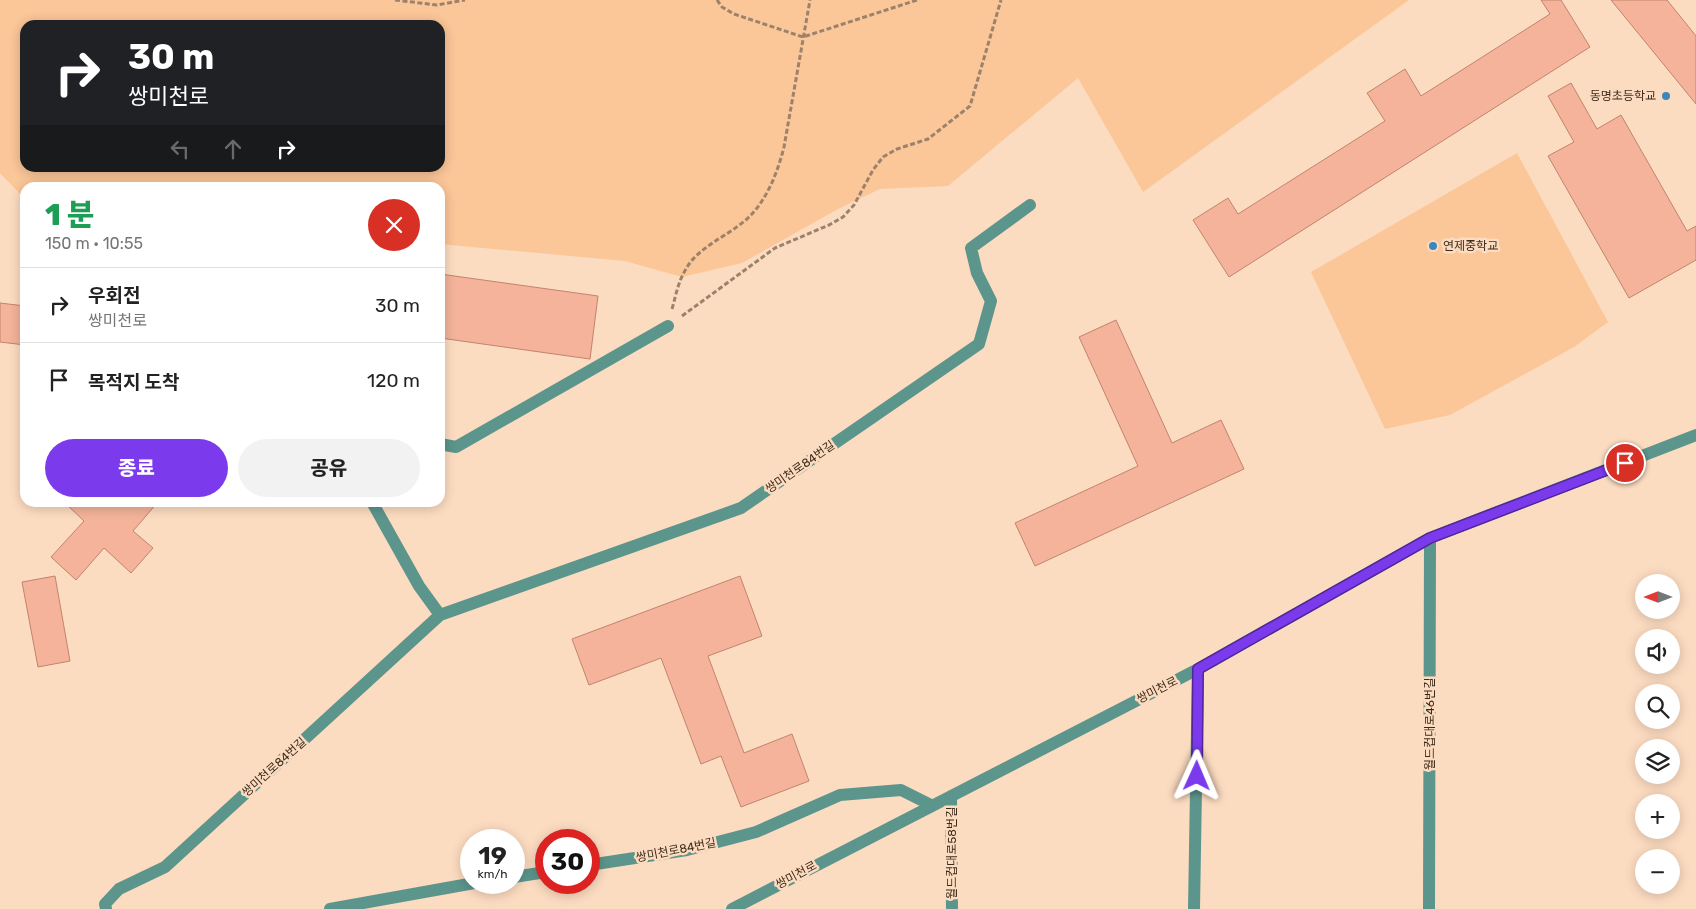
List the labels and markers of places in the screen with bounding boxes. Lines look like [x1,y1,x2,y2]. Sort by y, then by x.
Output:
place label: 동명초등학교 [1590,89,1656,103]
marker: 동명초등학교 [1660,90,1672,102]
place label: 연제중학교 [1443,239,1498,253]
marker: 연제중학교 [1427,240,1439,252]
pin [1604,442,1646,484]

